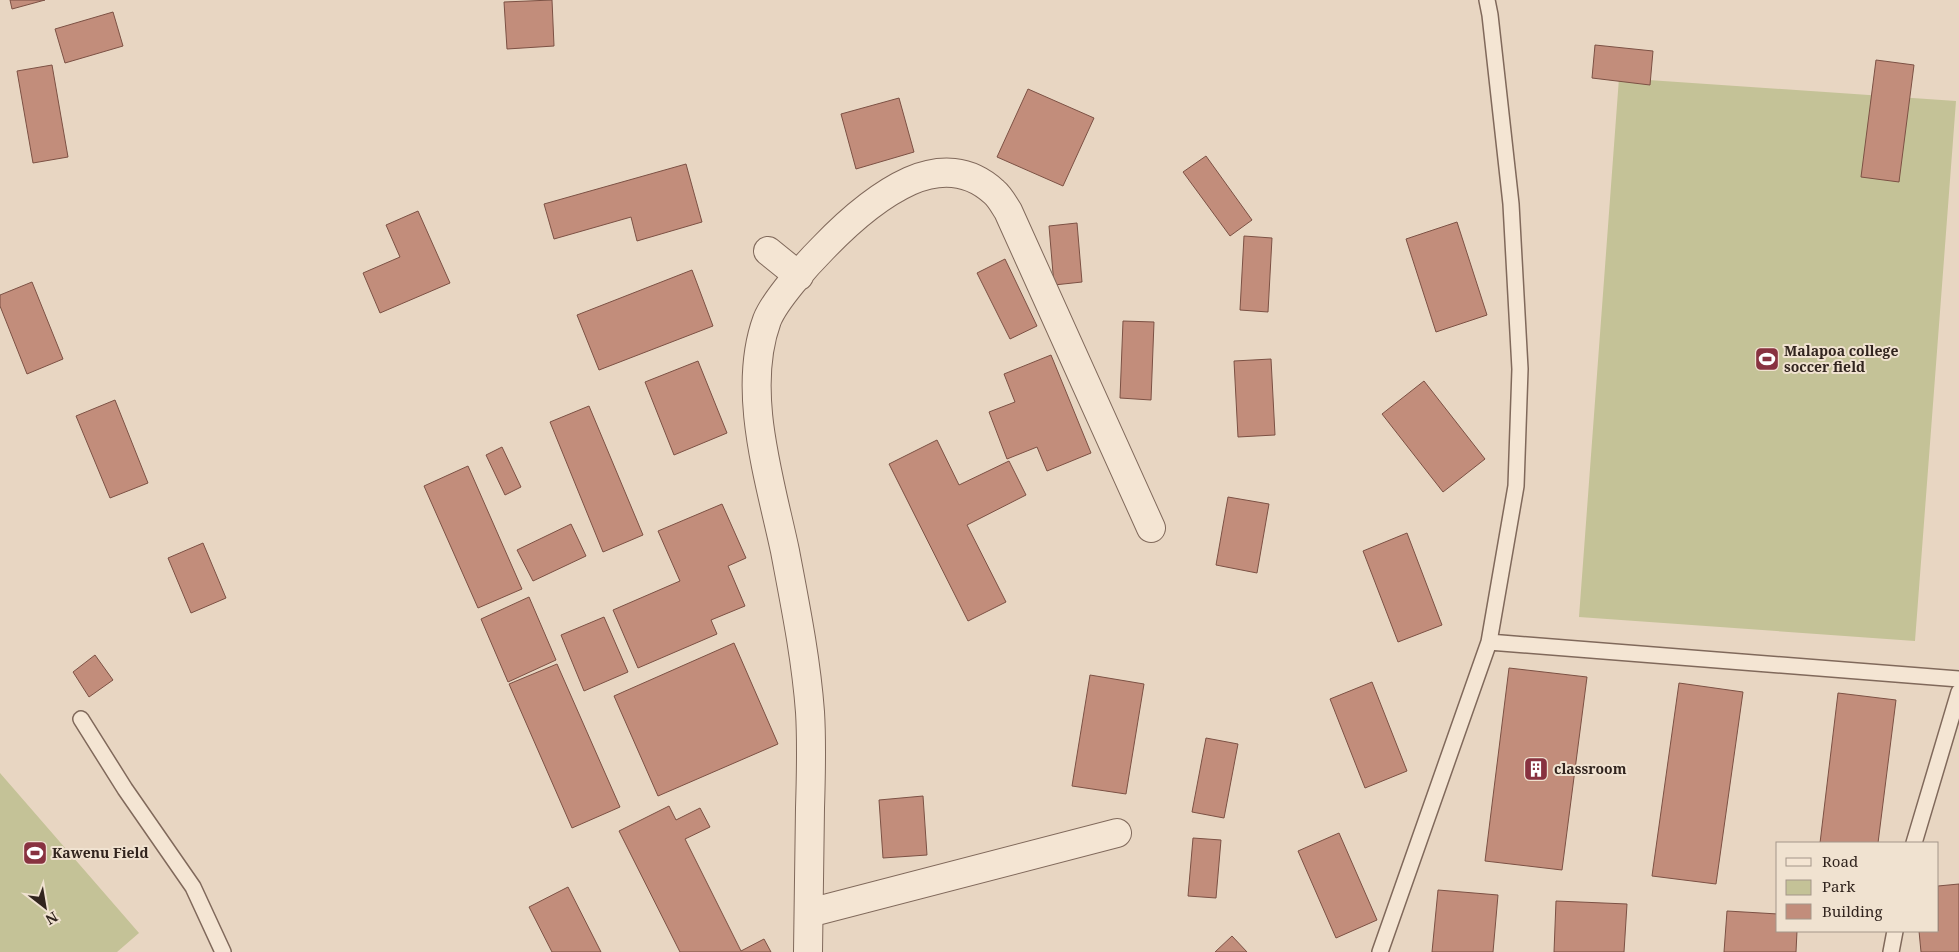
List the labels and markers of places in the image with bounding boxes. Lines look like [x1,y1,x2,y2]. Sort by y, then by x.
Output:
place label: Malapoa college soccer field [1784,341,1898,376]
sports icon: Malapoa college soccer field [1754,346,1780,372]
building icon: classroom [1523,756,1549,782]
place label: classroom [1554,759,1627,778]
sports icon: Kawenu Field [22,840,48,866]
place label: Kawenu Field [52,843,149,862]

